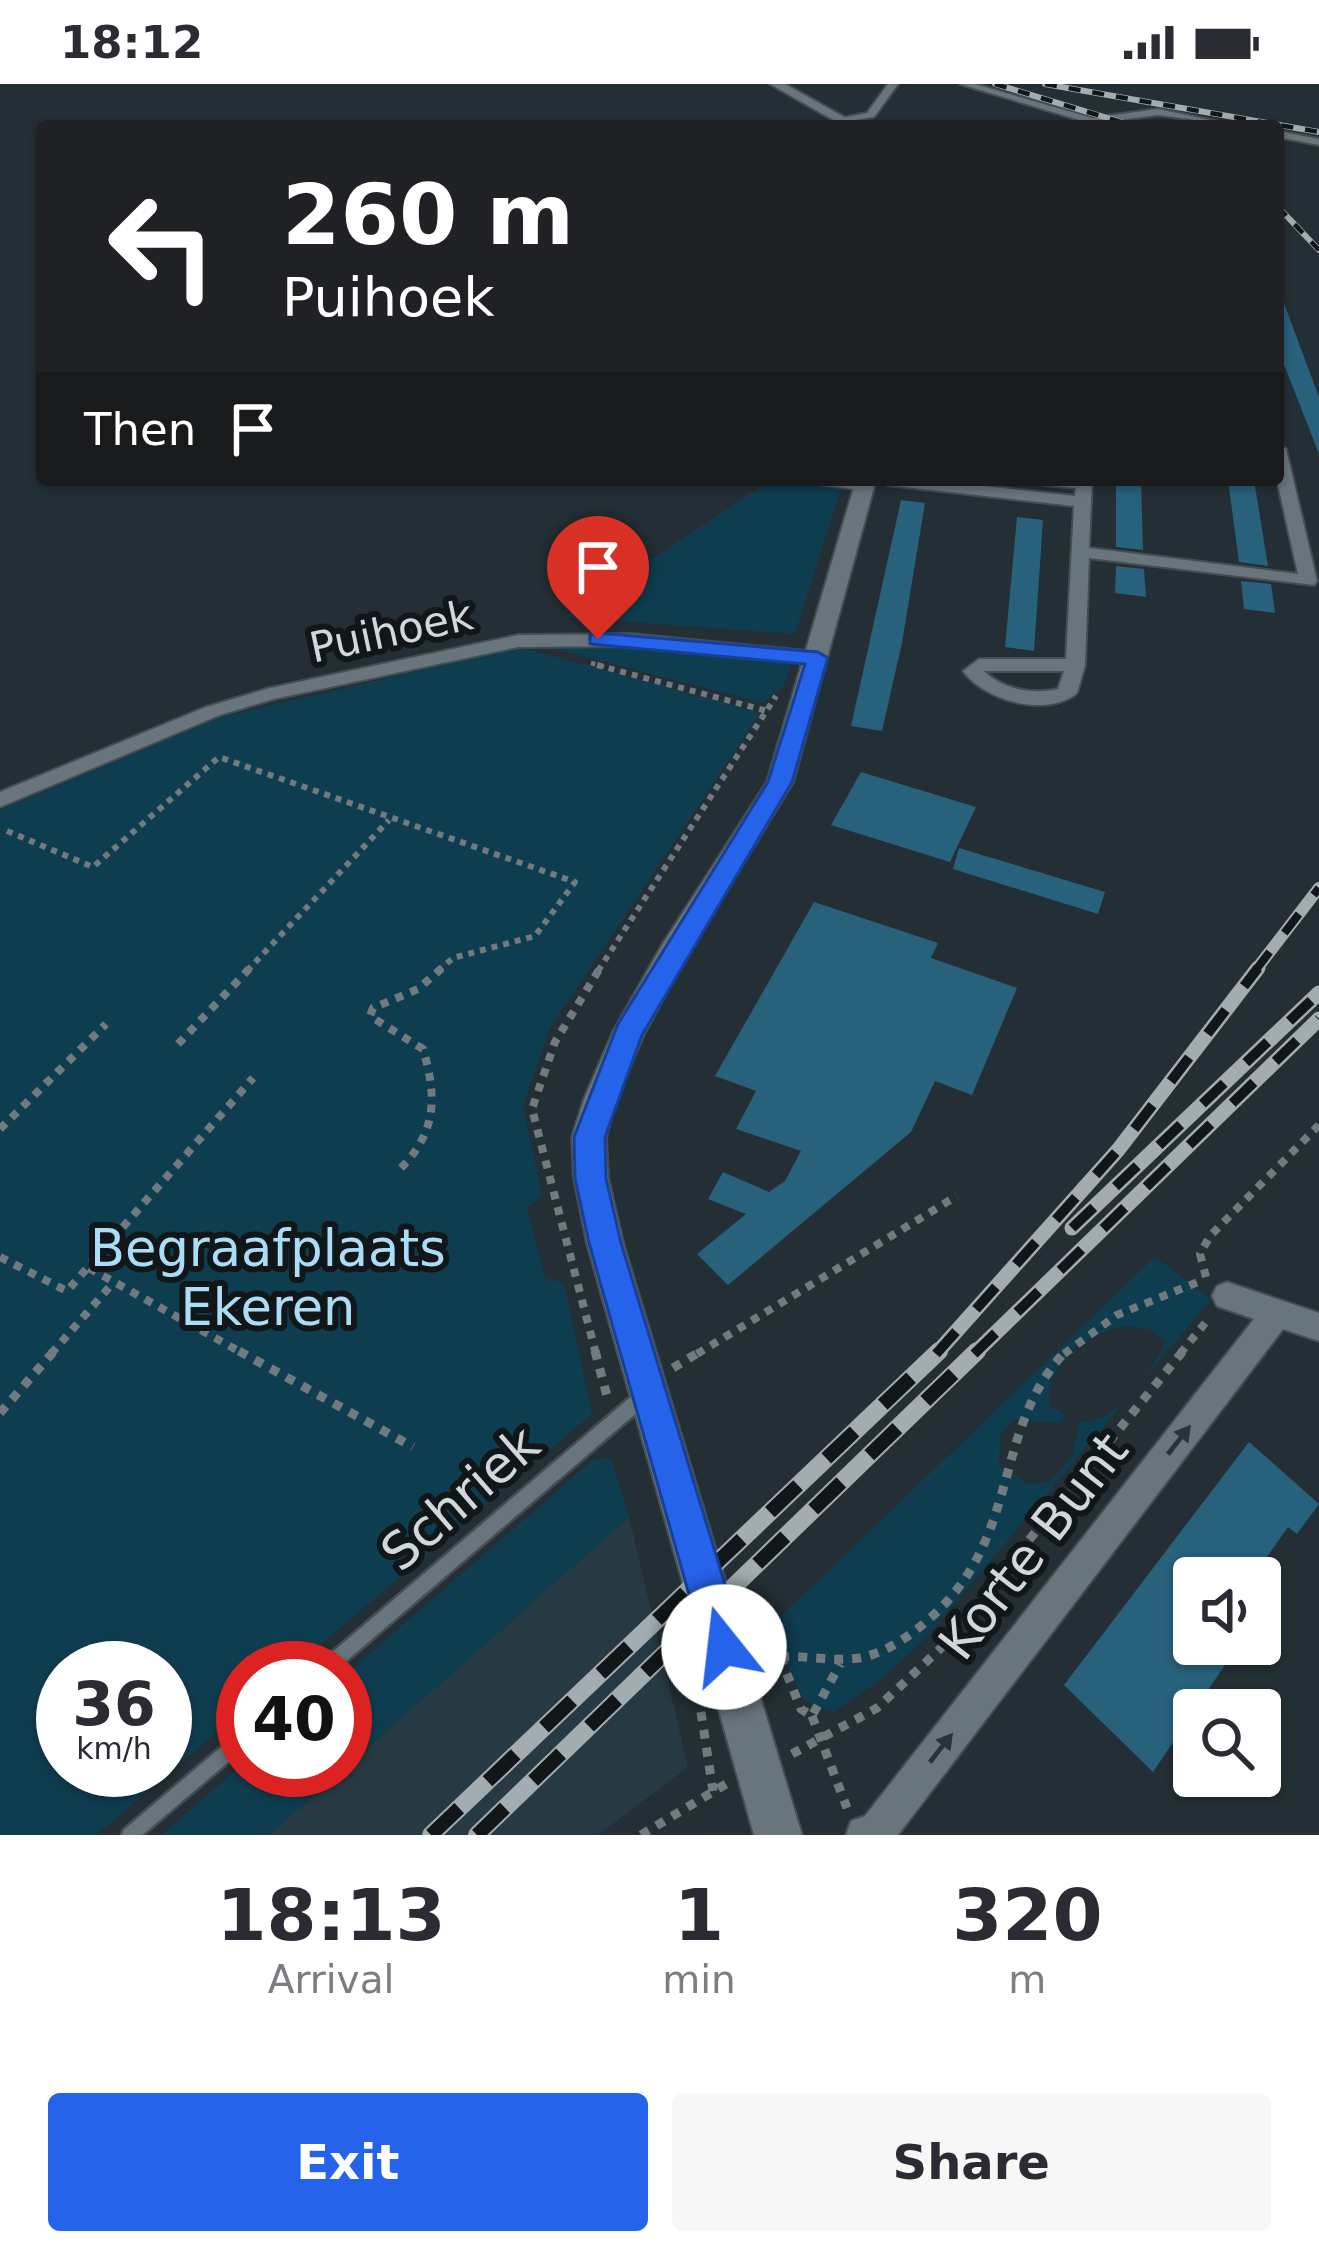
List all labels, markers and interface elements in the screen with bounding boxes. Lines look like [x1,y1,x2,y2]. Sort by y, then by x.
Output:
text: 18:12 [60,16,203,69]
text: 260 m [282,166,574,264]
icon: left [84,168,240,324]
text: Puihoek [282,266,495,329]
icon: arrive [220,396,286,462]
text: Then [84,403,196,456]
pin [547,516,649,639]
icon: arrive [565,534,631,600]
street label: Puihoek [305,590,478,673]
park label: Begraafplaats Ekeren [90,1219,446,1337]
street label: Schriek [370,1414,551,1583]
street label: Korte Bunt [927,1422,1140,1671]
one-way arrow [1167,1424,1191,1455]
map controls [1173,1557,1281,1797]
button: sound [1173,1557,1281,1665]
position arrow [661,1584,787,1710]
speed limit sign: 40 [216,1641,372,1797]
text: 36 [72,1669,156,1739]
button: search [1173,1689,1281,1797]
text: km/h [76,1731,152,1766]
one-way arrow [928,1733,953,1764]
text: 18:13 [216,1873,446,1957]
text: 1 [674,1873,724,1957]
text: 320 [952,1873,1102,1957]
text: Arrival [268,1957,394,2002]
text: min [662,1957,736,2002]
text: m [1008,1957,1046,2002]
button: Exit [48,2093,648,2231]
button: Share [672,2093,1271,2231]

